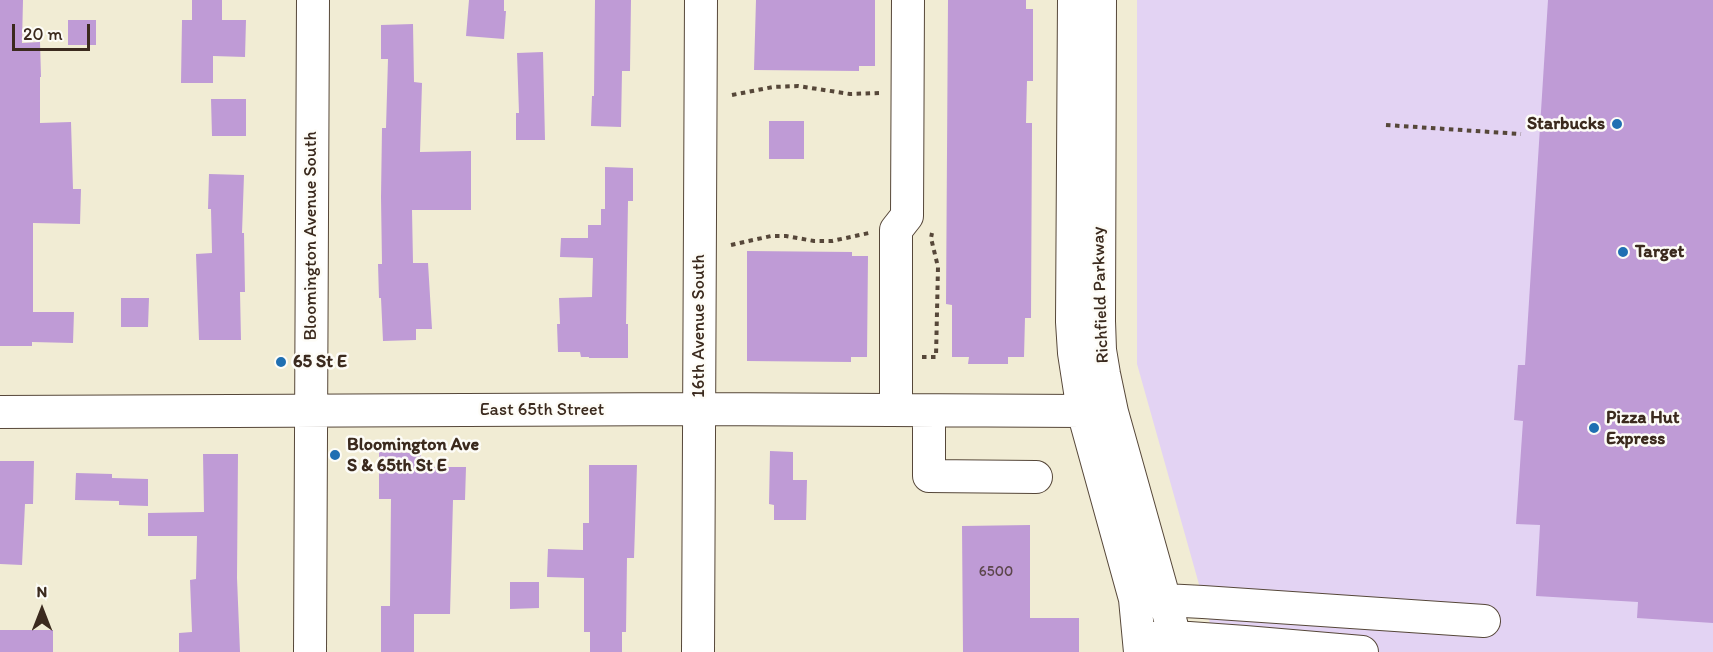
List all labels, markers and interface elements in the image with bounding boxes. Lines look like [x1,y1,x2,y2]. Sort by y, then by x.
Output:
scale bar [15,12,93,50]
text: 20 m [23,23,63,45]
place label: Starbucks [1527,113,1605,135]
marker: Starbucks [1610,117,1624,131]
street label: Bloomington Avenue South [300,131,322,341]
street label: Richfield Parkway [1088,226,1114,364]
place label: Target [1635,241,1684,263]
marker: Target [1616,245,1630,259]
street label: 16th Avenue South [688,254,710,398]
place label: 65 St E [293,351,347,373]
marker: 65 St E [274,355,288,369]
street label: East 65th Street [480,399,604,421]
place label: Pizza Hut Express [1606,407,1680,450]
marker: Pizza Hut Express [1587,421,1601,435]
place label: Bloomington Ave S & 65th St E [347,434,479,476]
marker: Bloomington Ave S & 65th St E [328,448,342,462]
house number: 6500 [979,563,1013,581]
north arrow [12,580,72,640]
text: N [37,582,47,601]

